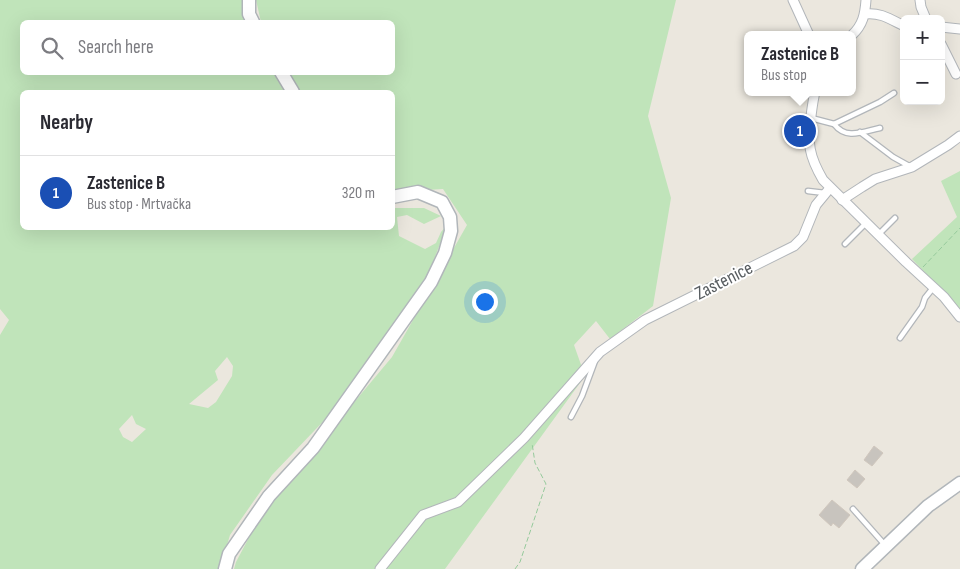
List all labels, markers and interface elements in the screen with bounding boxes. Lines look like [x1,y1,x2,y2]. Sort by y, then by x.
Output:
map controls [900,15,945,105]
button: + [900,15,945,60]
search box [20,20,395,75]
popup [744,31,856,96]
icon: search [38,34,66,62]
text: Search here [78,36,154,59]
text: Zastenice B [761,43,839,66]
button: − [900,60,945,105]
text: Bus stop [761,66,807,85]
text: Nearby [40,110,93,135]
pin: 1 [784,112,816,150]
text: Zastenice B [87,172,165,195]
text: 1 [53,184,59,203]
text: 320 m [342,184,375,203]
text: Bus stop · Mrtvačka [87,195,191,214]
street label: Zastenice [691,257,757,305]
your location [472,289,498,315]

